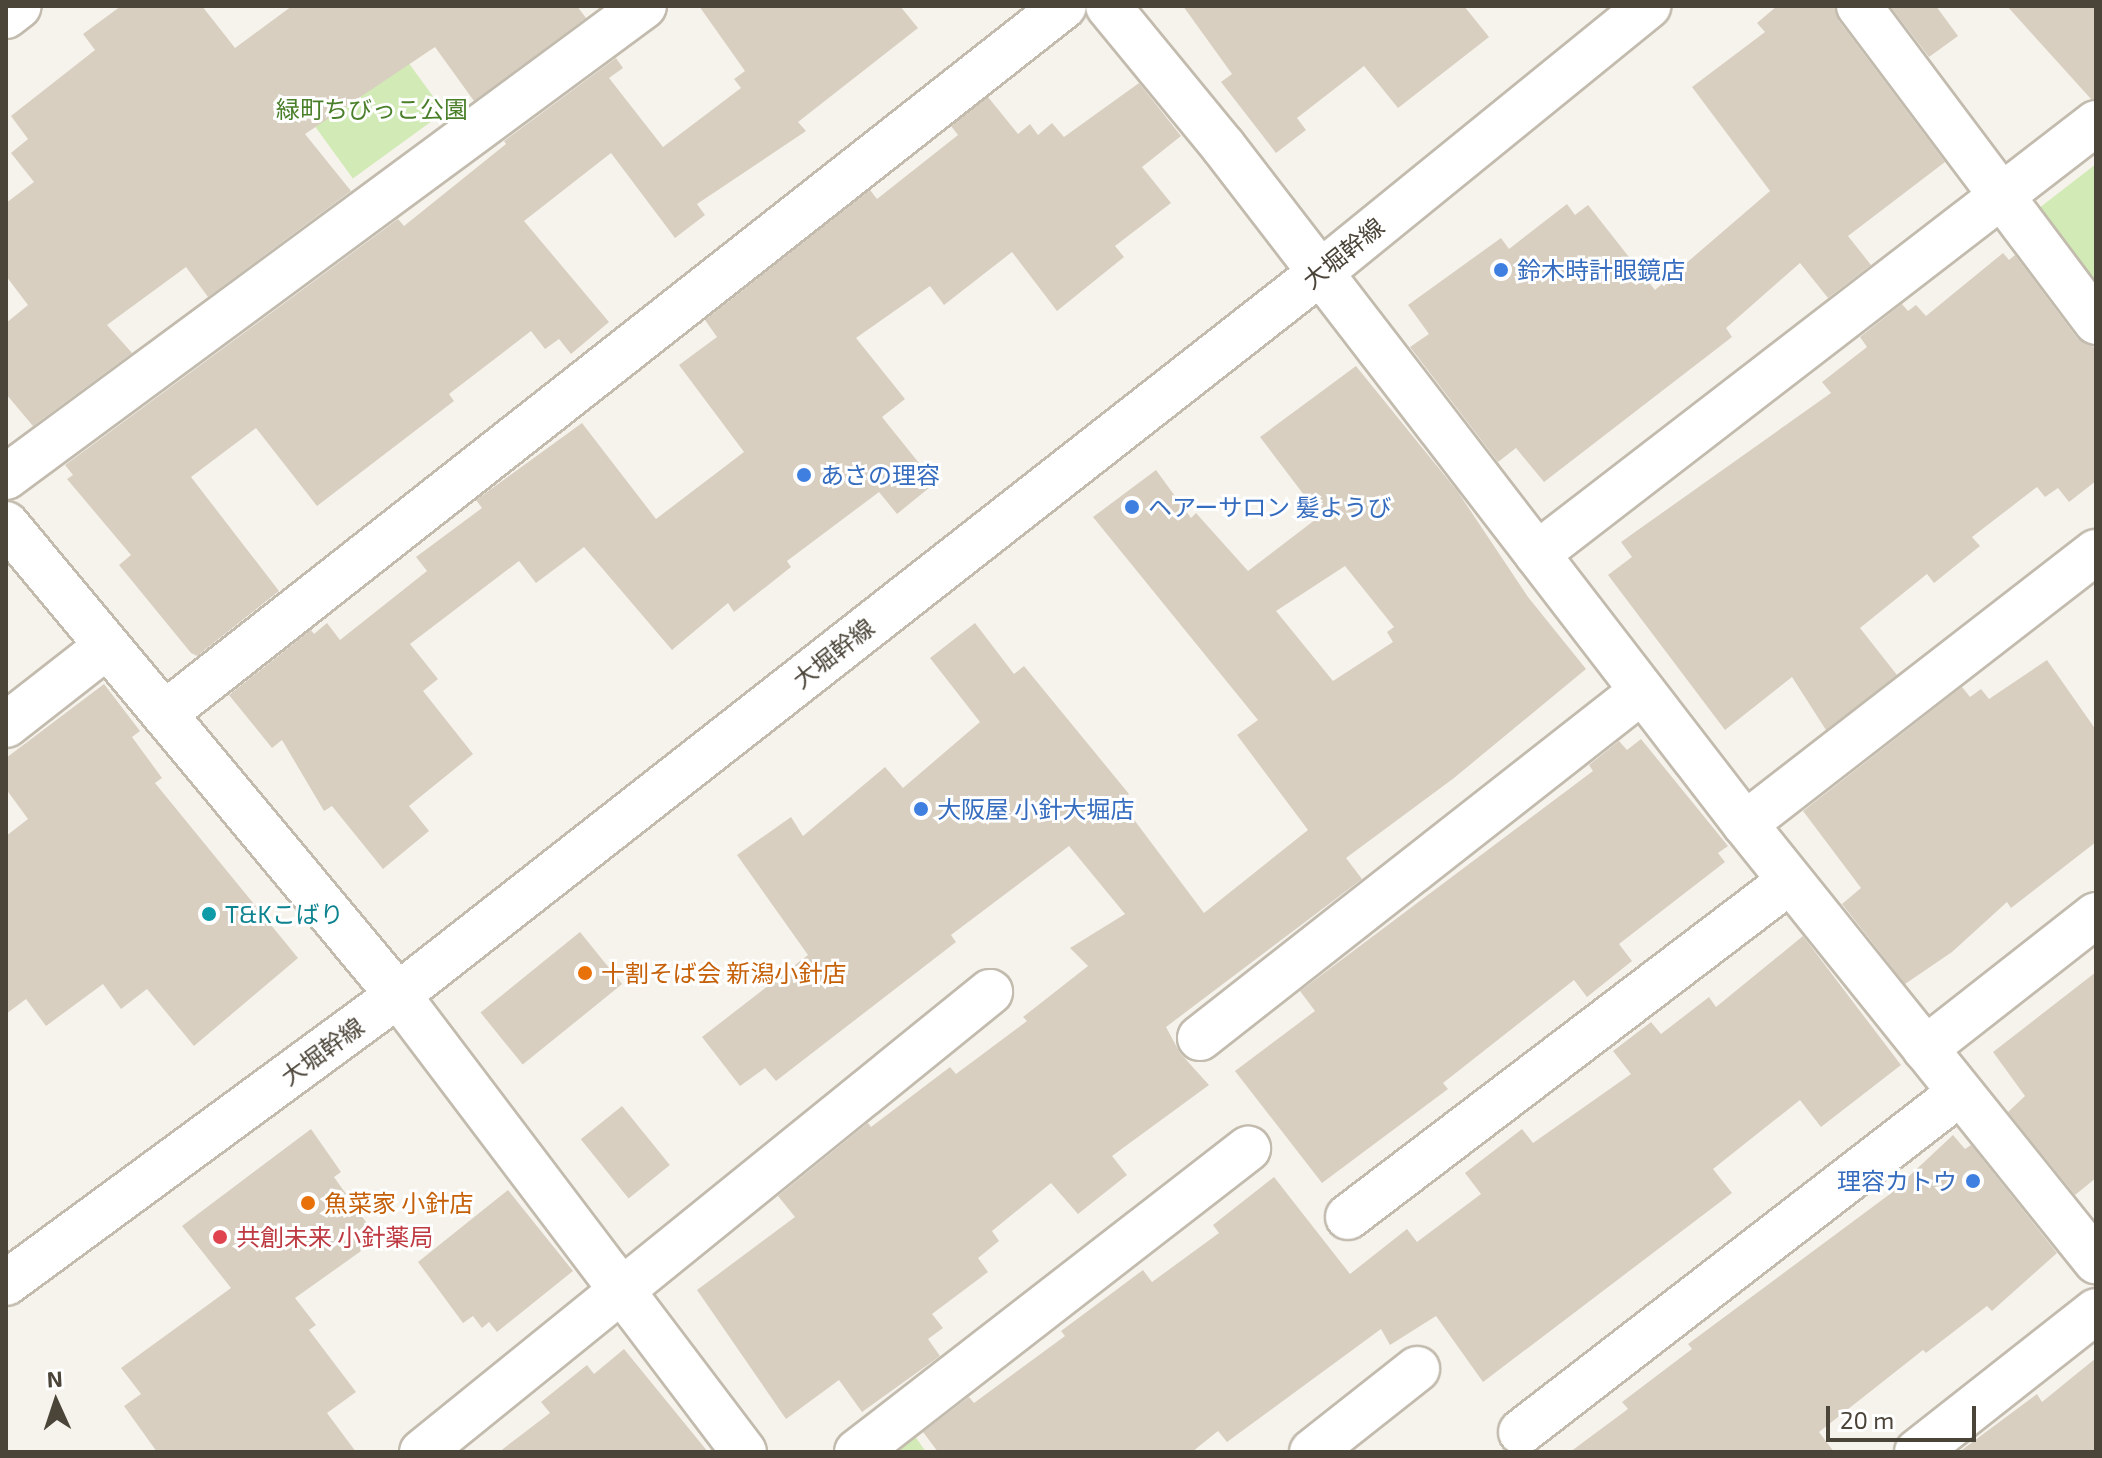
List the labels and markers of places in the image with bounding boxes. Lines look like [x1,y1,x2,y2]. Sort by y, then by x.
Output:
place label: 鈴木時計眼鏡店 [1517,256,1685,284]
marker: 鈴木時計眼鏡店 [1492,261,1510,279]
place label: あさの理容 [820,461,940,489]
marker: あさの理容 [795,466,813,484]
place label: ヘアーサロン 髪ようび [1148,493,1392,521]
marker: ヘアーサロン 髪ようび [1123,498,1141,516]
place label: 大阪屋 小針大堀店 [937,795,1134,823]
marker: 大阪屋 小針大堀店 [912,800,930,818]
place label: T&Kこばり [225,900,344,928]
marker: T&Kこばり [200,905,218,923]
place label: 十割そば会 新潟小針店 [601,959,846,987]
marker: 十割そば会 新潟小針店 [576,964,594,982]
place label: 理容カトウ [1837,1167,1957,1195]
marker: 理容カトウ [1964,1172,1982,1190]
place label: 魚菜家 小針店 [324,1189,473,1217]
marker: 魚菜家 小針店 [299,1194,317,1212]
place label: 共創未来 小針薬局 [236,1223,433,1251]
marker: 共創未来 小針薬局 [211,1228,229,1246]

